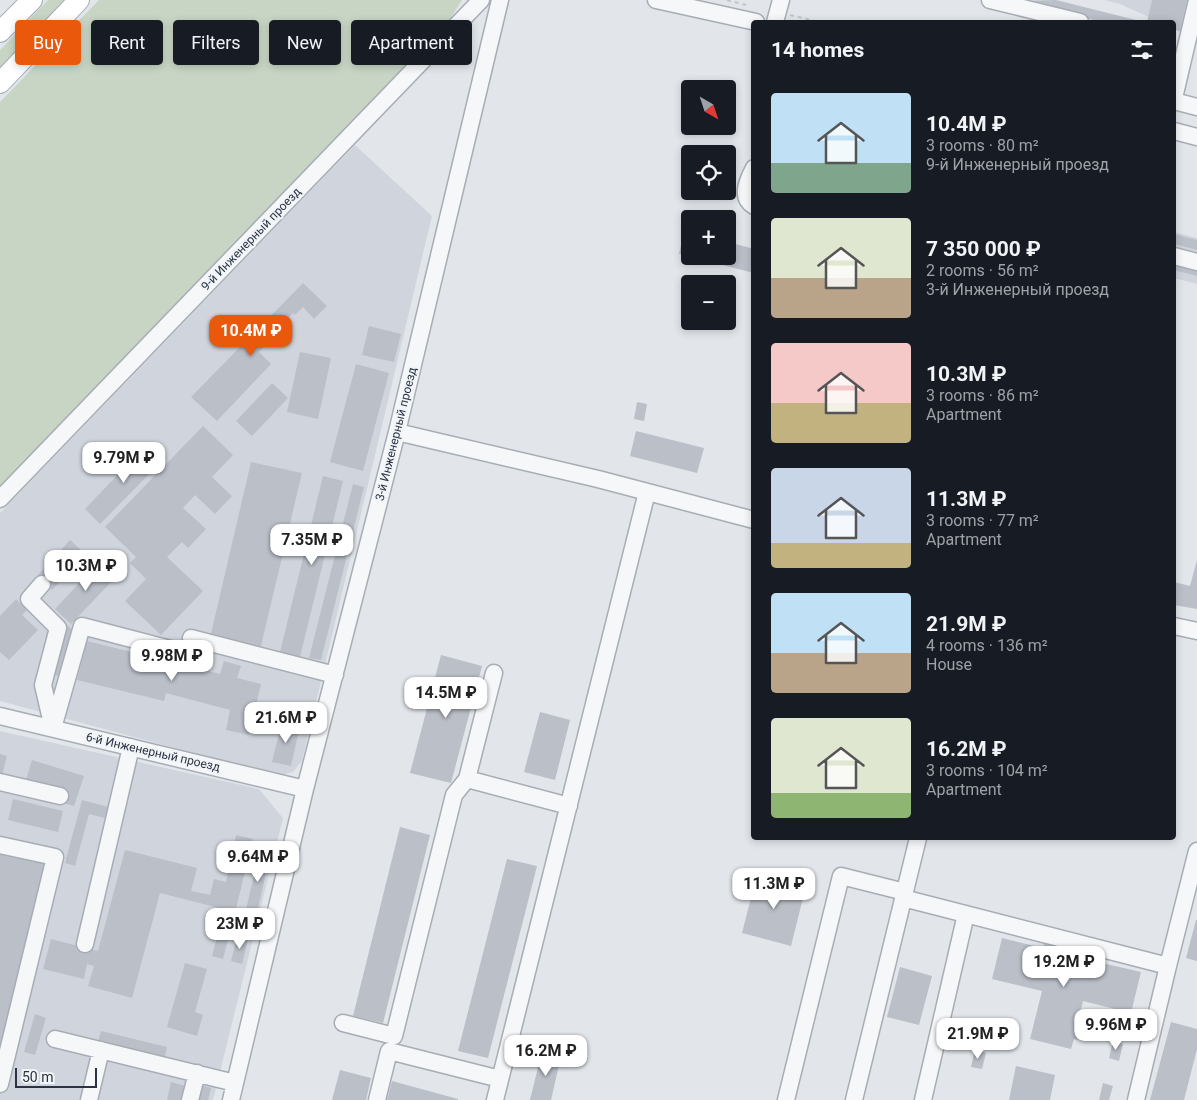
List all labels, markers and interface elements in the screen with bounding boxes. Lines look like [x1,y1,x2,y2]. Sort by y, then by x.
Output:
chip: Buy [15,20,81,65]
chip: Rent [91,20,163,65]
chip: Filters [173,20,259,65]
chip: New [269,20,341,65]
chip: Apartment [351,20,472,65]
icon: filters [1128,36,1156,64]
text: 14 homes [771,38,864,62]
north arrow [681,80,736,135]
map controls [681,80,736,330]
text: 10.4M ₽ [926,112,1007,136]
icon: home [811,113,871,173]
text: 3 rooms · 80 m² [926,136,1039,155]
button: locate [681,145,736,200]
text: 9-й Инженерный проезд [926,155,1109,174]
street label: 9-й Инженерный проезд [198,185,304,293]
button: + [681,210,736,265]
text: 7 350 000 ₽ [926,237,1041,261]
icon: home [811,238,871,298]
text: 2 rooms · 56 m² [926,261,1039,280]
button: − [681,275,736,330]
text: 3-й Инженерный проезд [926,280,1109,299]
pin: 10.4M ₽ [205,314,297,357]
text: 10.4M ₽ [220,321,282,340]
text: 10.3M ₽ [926,362,1007,386]
icon: home [811,363,871,423]
street label: 3-й Инженерный проезд [373,366,419,502]
text: 3 rooms · 86 m² [926,386,1039,405]
text: Apartment [926,405,1002,424]
pin: 9.79M ₽ [78,442,170,484]
text: 9.79M ₽ [93,448,155,467]
text: 11.3M ₽ [926,487,1007,511]
icon: home [811,488,871,548]
text: 3 rooms · 77 m² [926,511,1039,530]
pin: 7.35M ₽ [266,524,358,566]
text: 7.35M ₽ [281,530,343,549]
text: Apartment [926,530,1002,549]
pin: 10.3M ₽ [40,550,132,592]
text: 10.3M ₽ [55,556,117,575]
text: 21.9M ₽ [926,612,1007,636]
icon: home [811,613,871,673]
text: 4 rooms · 136 m² [926,636,1048,655]
pin: 9.98M ₽ [126,640,218,682]
text: 9.98M ₽ [141,646,203,665]
text: House [926,655,972,674]
pin: 14.5M ₽ [400,676,492,719]
text: 14.5M ₽ [415,683,477,702]
pin: 21.6M ₽ [240,702,332,744]
text: 21.6M ₽ [255,708,317,727]
street label: 6-й Инженерный проезд [85,730,221,774]
text: 16.2M ₽ [926,737,1007,761]
icon: home [811,738,871,798]
text: 3 rooms · 104 m² [926,761,1048,780]
text: Apartment [926,780,1002,799]
pin: 9.64M ₽ [212,840,304,883]
text: 9.64M ₽ [227,847,289,866]
pin: 11.3M ₽ [728,868,820,910]
text: 11.3M ₽ [743,874,805,893]
pin: 23M ₽ [205,908,275,950]
text: 23M ₽ [216,914,264,933]
pin: 19.2M ₽ [1018,946,1110,988]
text: 19.2M ₽ [1033,952,1095,971]
pin: 9.96M ₽ [1070,1008,1162,1051]
text: 9.96M ₽ [1085,1015,1147,1034]
pin: 21.9M ₽ [932,1018,1024,1060]
text: 21.9M ₽ [947,1024,1009,1043]
pin: 16.2M ₽ [500,1034,592,1077]
text: 16.2M ₽ [515,1041,577,1060]
scale bar [15,1065,98,1088]
text: 50 m [22,1069,54,1085]

